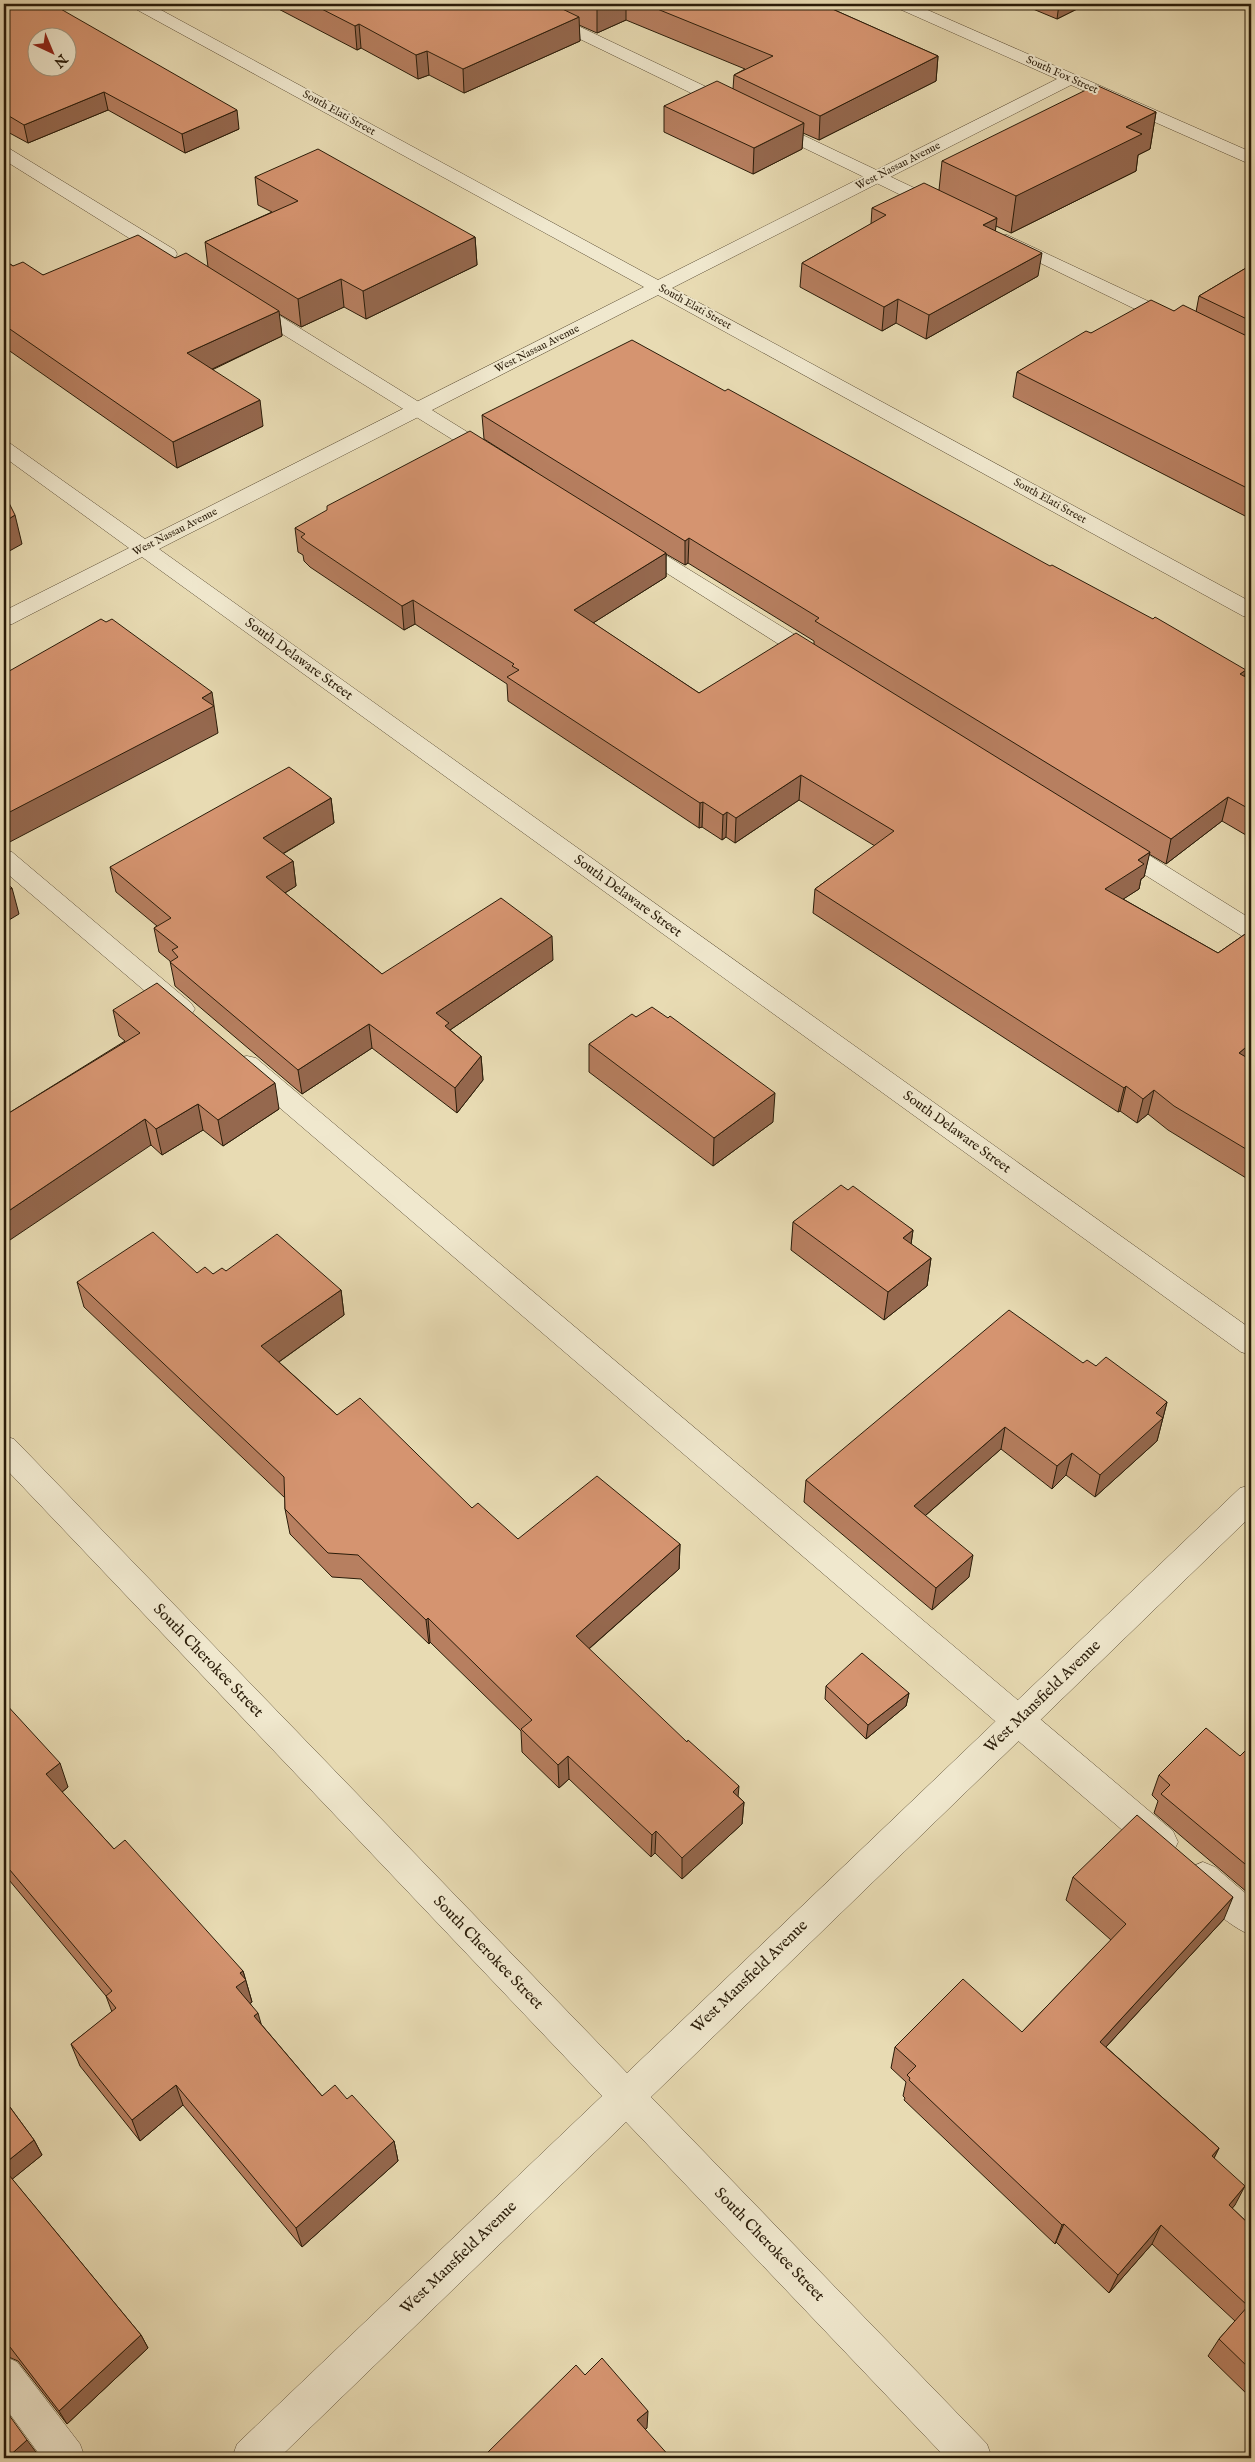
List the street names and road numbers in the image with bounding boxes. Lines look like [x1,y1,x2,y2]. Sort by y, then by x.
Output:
street label: South Fox Street [1024,53,1100,97]
street label: South Elati Street [300,87,378,139]
street label: West Nassau Avenue [853,139,943,193]
street label: South Elati Street [656,281,734,333]
street label: West Nassau Avenue [492,322,582,376]
street label: South Elati Street [1011,475,1089,527]
street label: West Nassau Avenue [130,505,220,559]
street label: South Delaware Street [241,614,357,704]
street label: South Delaware Street [570,851,686,941]
street label: South Delaware Street [899,1087,1015,1177]
street label: South Cherokee Street [148,1600,268,1722]
street label: West Mansfield Avenue [981,1636,1105,1758]
street label: South Cherokee Street [428,1892,548,2014]
street label: West Mansfield Avenue [688,1916,812,2038]
street label: South Cherokee Street [709,2184,829,2306]
street label: West Mansfield Avenue [397,2197,521,2319]

